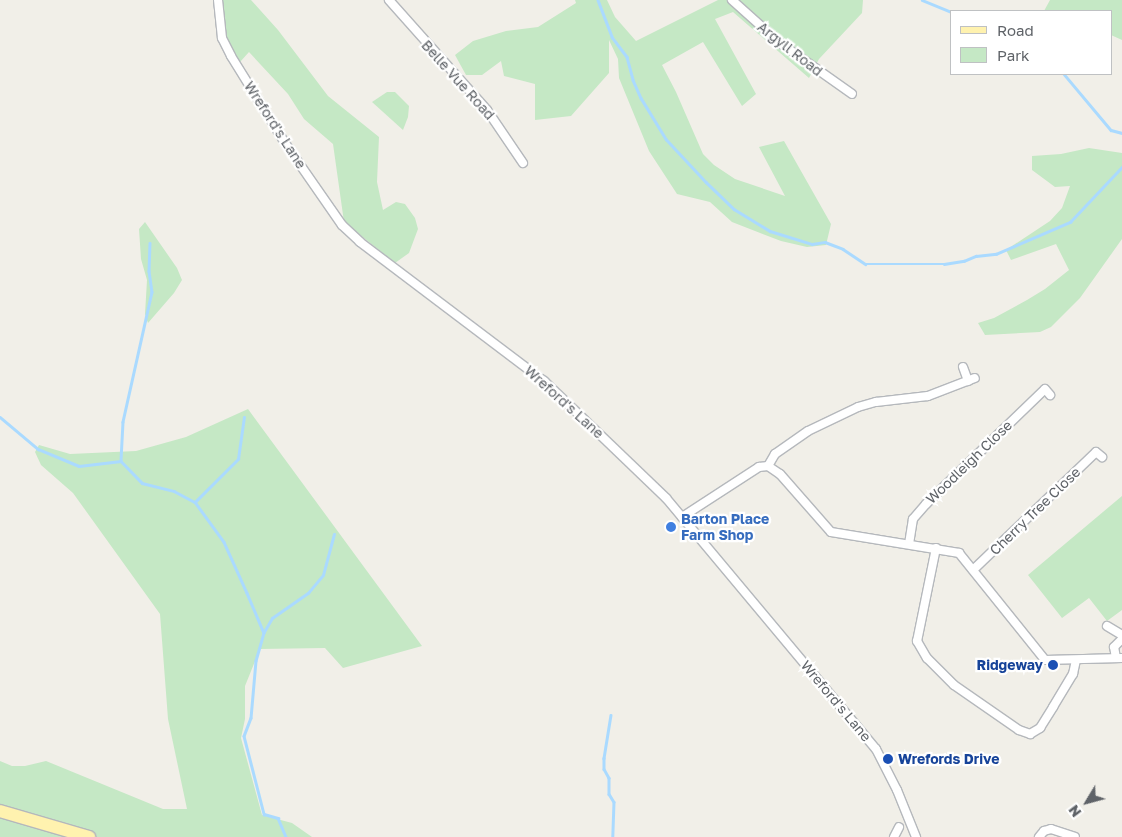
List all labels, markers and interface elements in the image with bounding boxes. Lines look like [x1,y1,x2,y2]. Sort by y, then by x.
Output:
legend [950,10,1112,75]
street label: Argyll Road [754,18,826,80]
text: Road [997,21,1034,39]
street label: Belle Vue Road [418,37,498,123]
text: Park [997,46,1029,64]
street label: Wreford's Lane [241,78,309,172]
street label: Wreford's Lane [521,362,607,442]
street label: Woodleigh Close [923,417,1015,507]
street label: Cherry Tree Close [986,464,1084,558]
place label: Barton Place Farm Shop [681,511,769,544]
marker: Barton Place Farm Shop [665,521,677,533]
street label: Wreford's Lane [797,657,875,745]
place label: Ridgeway [976,657,1043,673]
marker: Ridgeway [1047,659,1059,671]
place label: Wrefords Drive [898,751,999,767]
marker: Wrefords Drive [882,753,894,765]
north arrow [1062,777,1112,827]
text: N [1065,802,1085,821]

